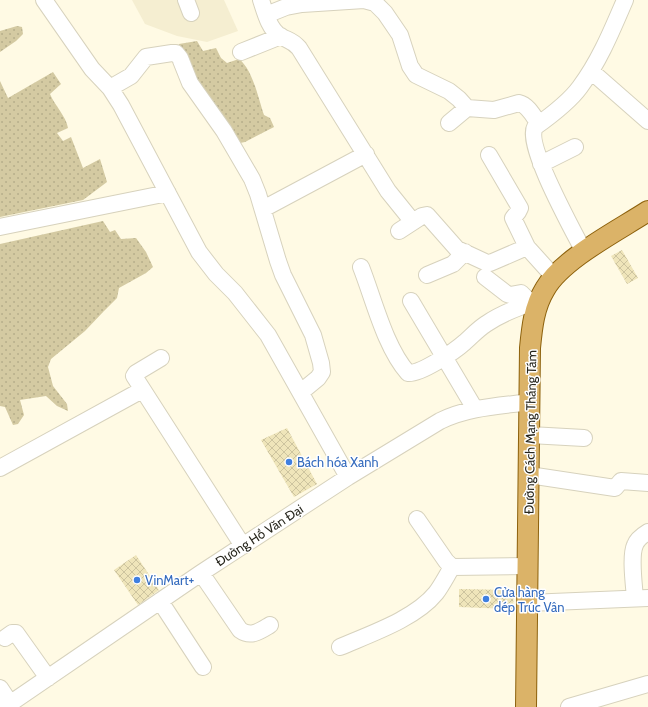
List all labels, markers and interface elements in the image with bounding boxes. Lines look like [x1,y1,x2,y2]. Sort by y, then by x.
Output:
street label: Đường Cách Mạng Tháng Tám [521,350,539,514]
place label: Bách hóa Xanh [297,454,379,470]
marker: Bách hóa Xanh [284,457,294,467]
street label: Đường Hồ Văn Đại [212,501,306,569]
place label: VinMart+ [145,572,195,588]
marker: VinMart+ [132,575,142,585]
place label: Cửa hàng dép Trúc Vân [494,584,565,615]
marker: Cửa hàng dép Trúc Vân [481,594,491,604]

